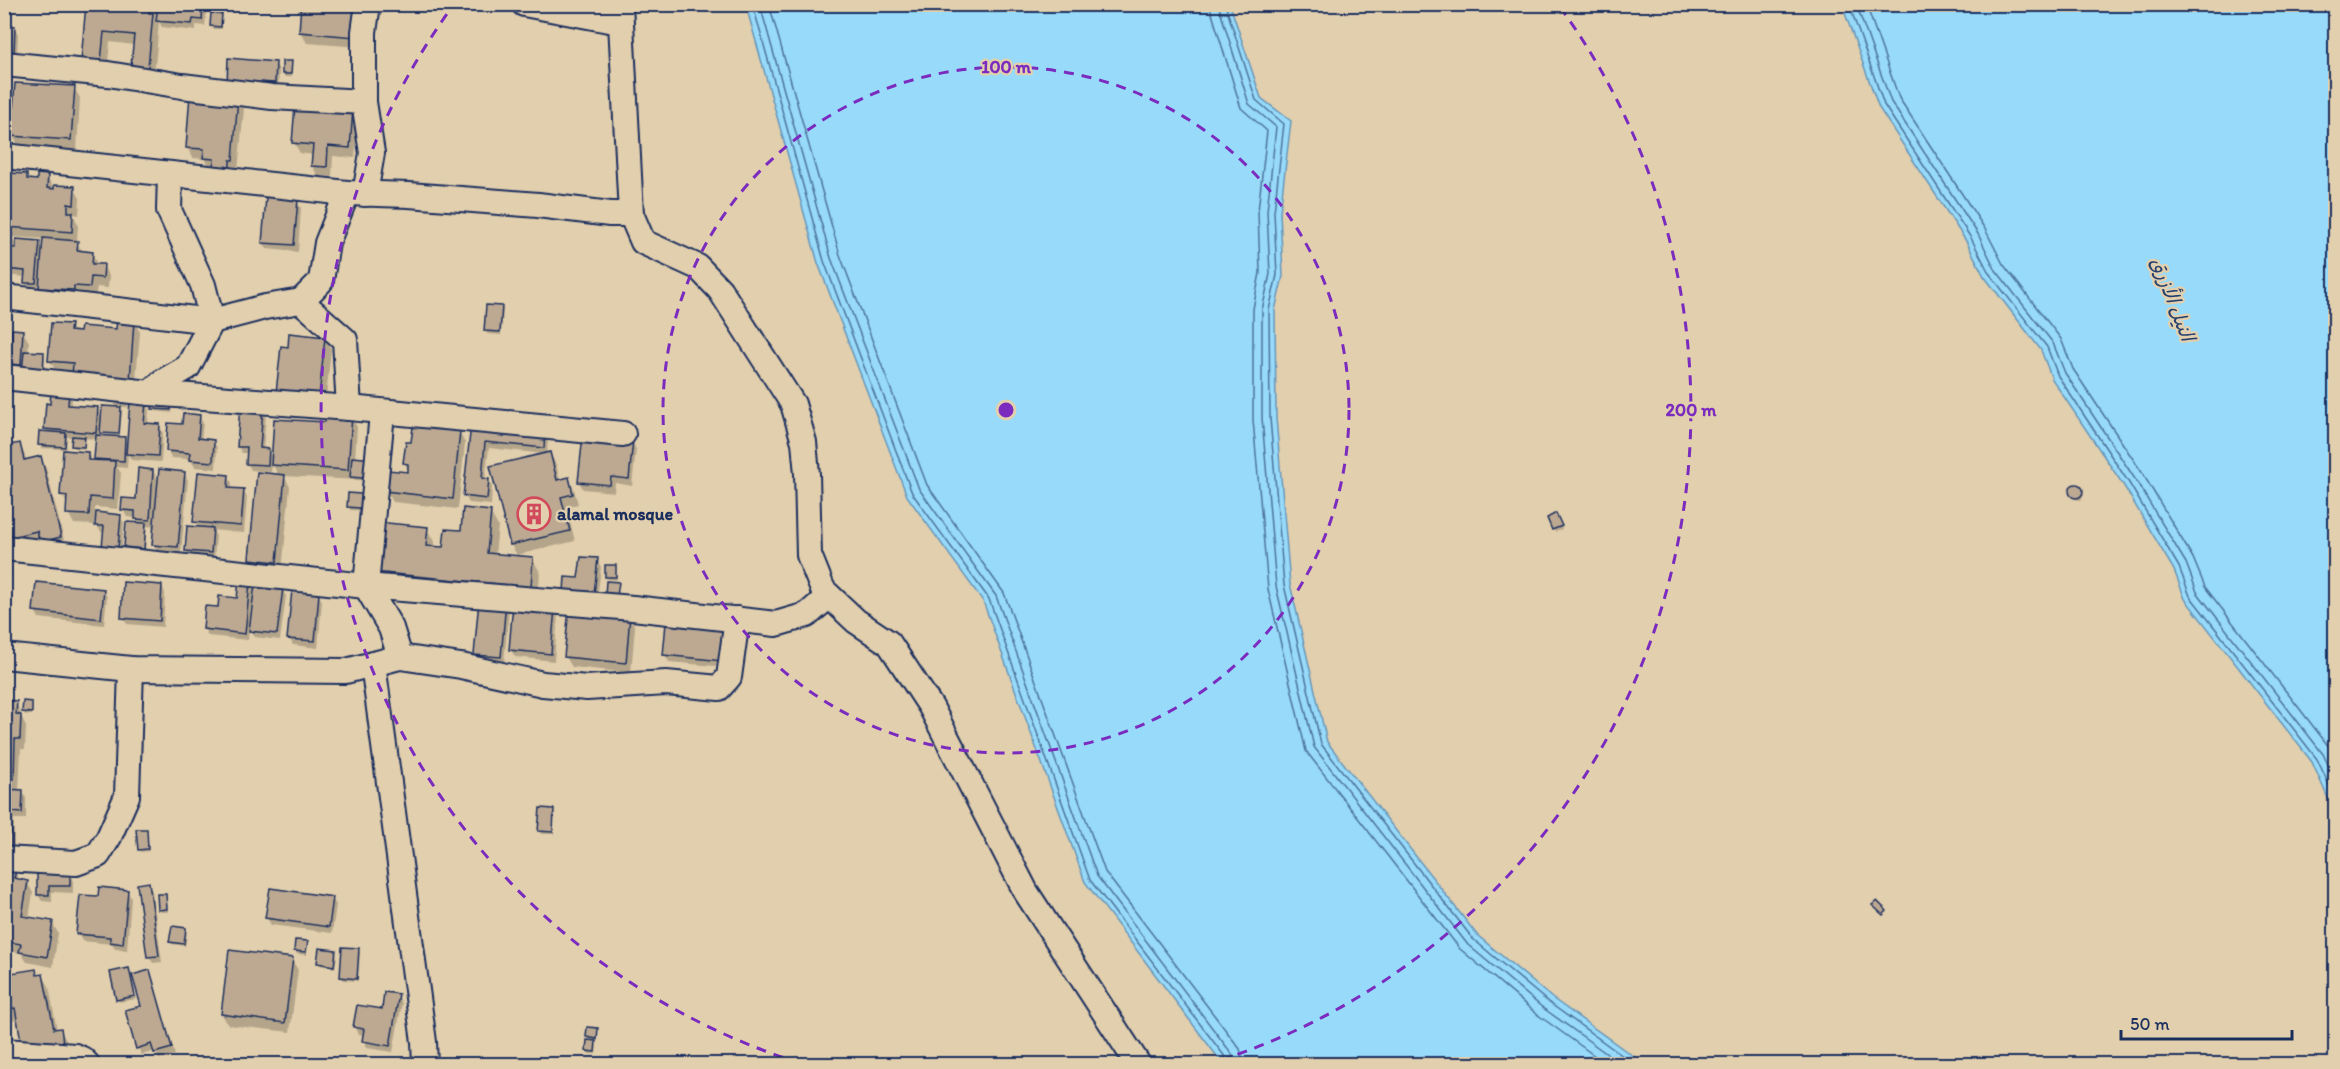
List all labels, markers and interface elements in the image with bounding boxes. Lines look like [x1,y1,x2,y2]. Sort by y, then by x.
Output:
text: 100 m [981,56,1032,78]
water label: النيل الأزرق [2146,253,2202,347]
text: 200 m [1666,399,1717,421]
centre of rings [996,400,1016,420]
building icon: alamal mosque [516,496,552,532]
place label: alamal mosque [557,503,674,525]
scale bar [2121,1003,2292,1041]
text: 50 m [2130,1013,2170,1035]

